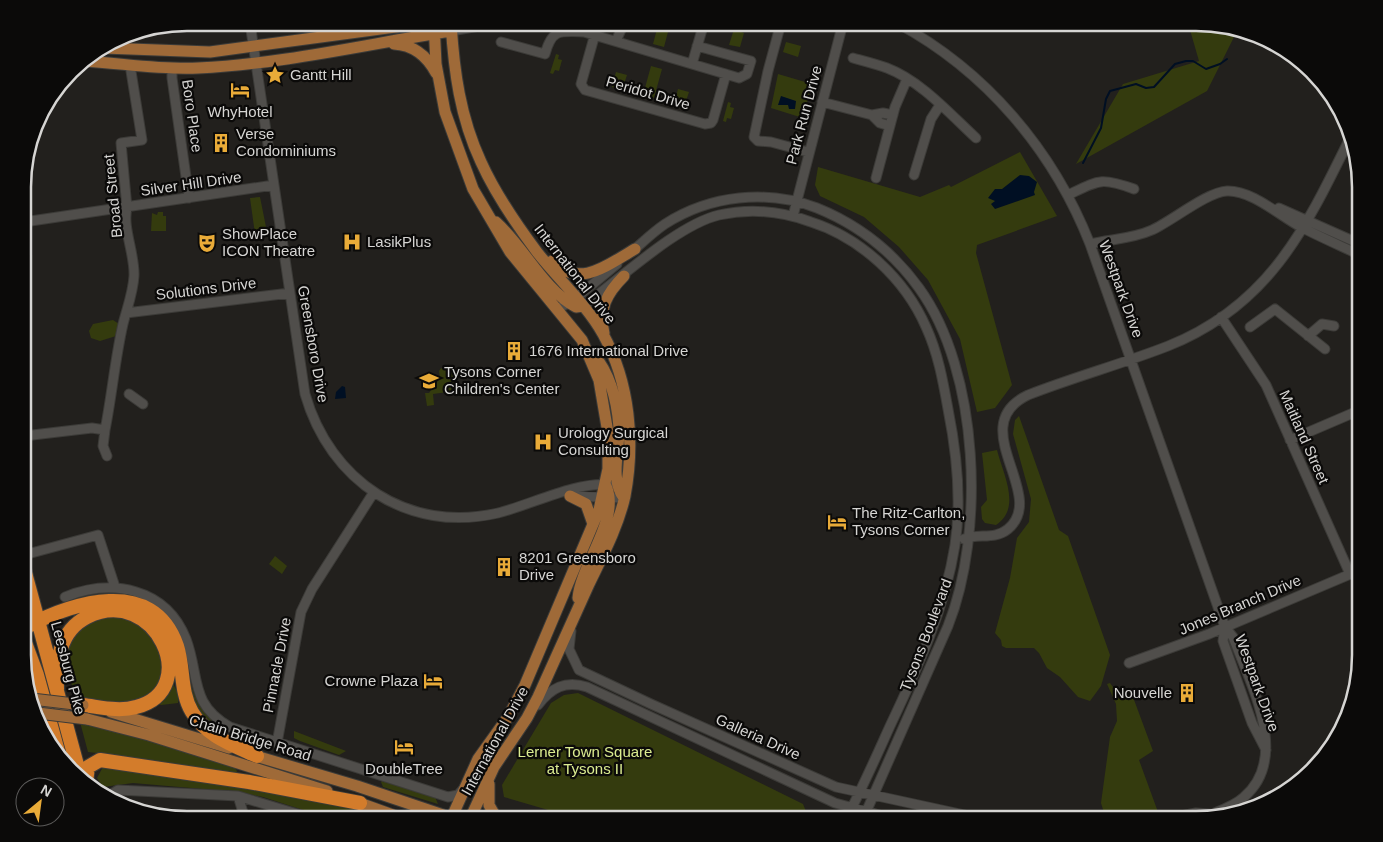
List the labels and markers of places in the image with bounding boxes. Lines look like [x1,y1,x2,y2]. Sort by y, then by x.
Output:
place icon: Gantt Hill [264,64,286,86]
place label: Gantt Hill [290,66,352,83]
hotel icon: WhyHotel [229,79,251,101]
place label: WhyHotel [207,103,273,120]
place label: Verse Condominiums [236,125,336,159]
building icon: Verse Condominiums [210,132,232,154]
place label: ShowPlace ICON Theatre [222,225,315,259]
hospital icon: LasikPlus [341,231,363,253]
theatre icon: ShowPlace ICON Theatre [196,232,218,254]
place label: LasikPlus [367,233,431,250]
building icon: 1676 International Drive [503,340,525,362]
place label: 1676 International Drive [529,342,688,359]
place label: Tysons Corner Children's Center [444,363,559,397]
school or university icon: Tysons Corner Children's Center [418,370,440,392]
place label: Urology Surgical Consulting [558,424,668,458]
hospital icon: Urology Surgical Consulting [532,431,554,453]
place label: The Ritz-Carlton, Tysons Corner [852,504,965,538]
hotel icon: The Ritz-Carlton, Tysons Corner [826,511,848,533]
place label: 8201 Greensboro Drive [519,549,636,583]
building icon: 8201 Greensboro Drive [493,556,515,578]
hotel icon: Crowne Plaza [422,670,444,692]
place label: Crowne Plaza [325,672,419,689]
building icon: Nouvelle [1176,682,1198,704]
place label: Nouvelle [1114,684,1172,701]
hotel icon: DoubleTree [393,736,415,758]
place label: DoubleTree [365,760,443,777]

